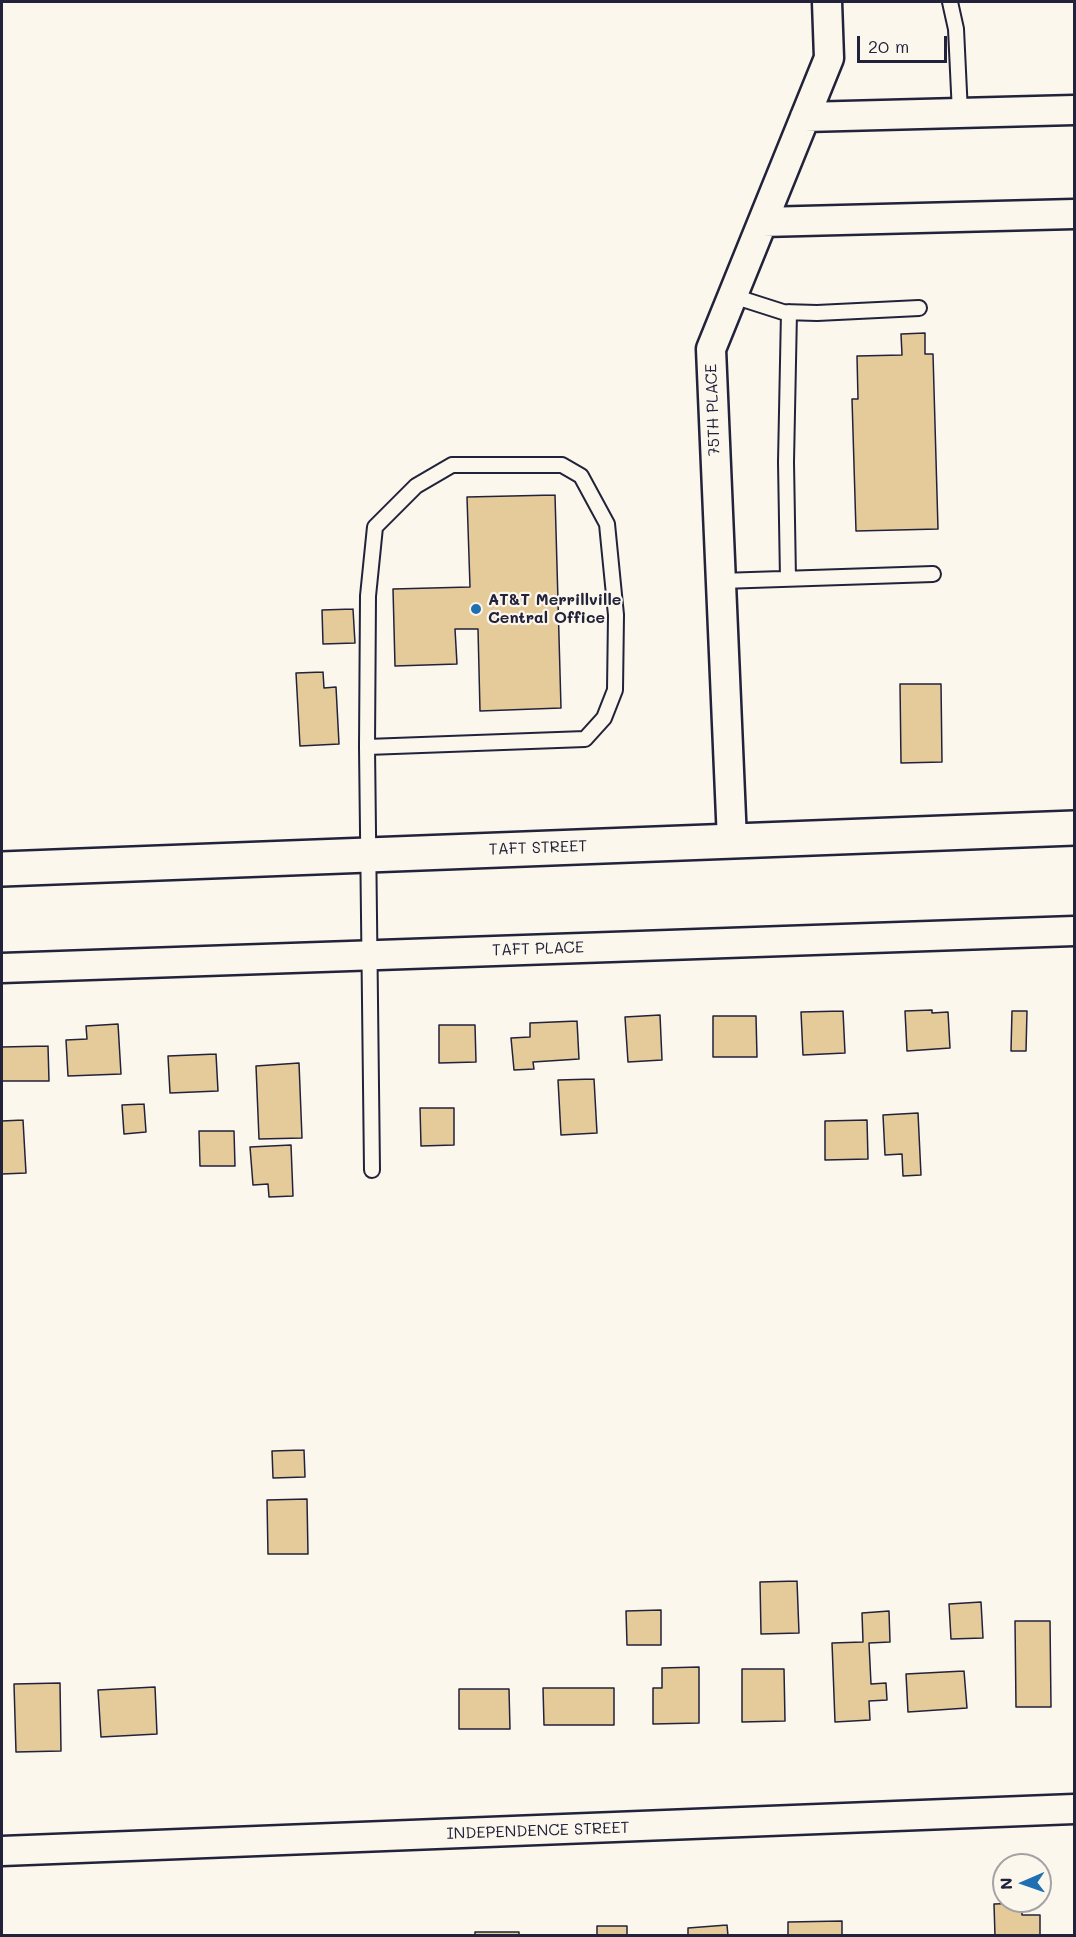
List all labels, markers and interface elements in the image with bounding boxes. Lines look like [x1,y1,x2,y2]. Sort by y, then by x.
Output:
scale bar [860,24,950,62]
text: 20 m [868,34,909,58]
street label: 75TH PLACE [702,363,724,457]
place label: AT&T Merrillville Central Office [488,590,621,628]
marker: AT&T Merrillville Central Office [469,602,483,616]
street label: TAFT STREET [489,837,587,859]
street label: TAFT PLACE [492,938,584,960]
street label: INDEPENDENCE STREET [446,1818,630,1844]
north arrow [992,1853,1052,1913]
text: N [995,1877,1016,1890]

